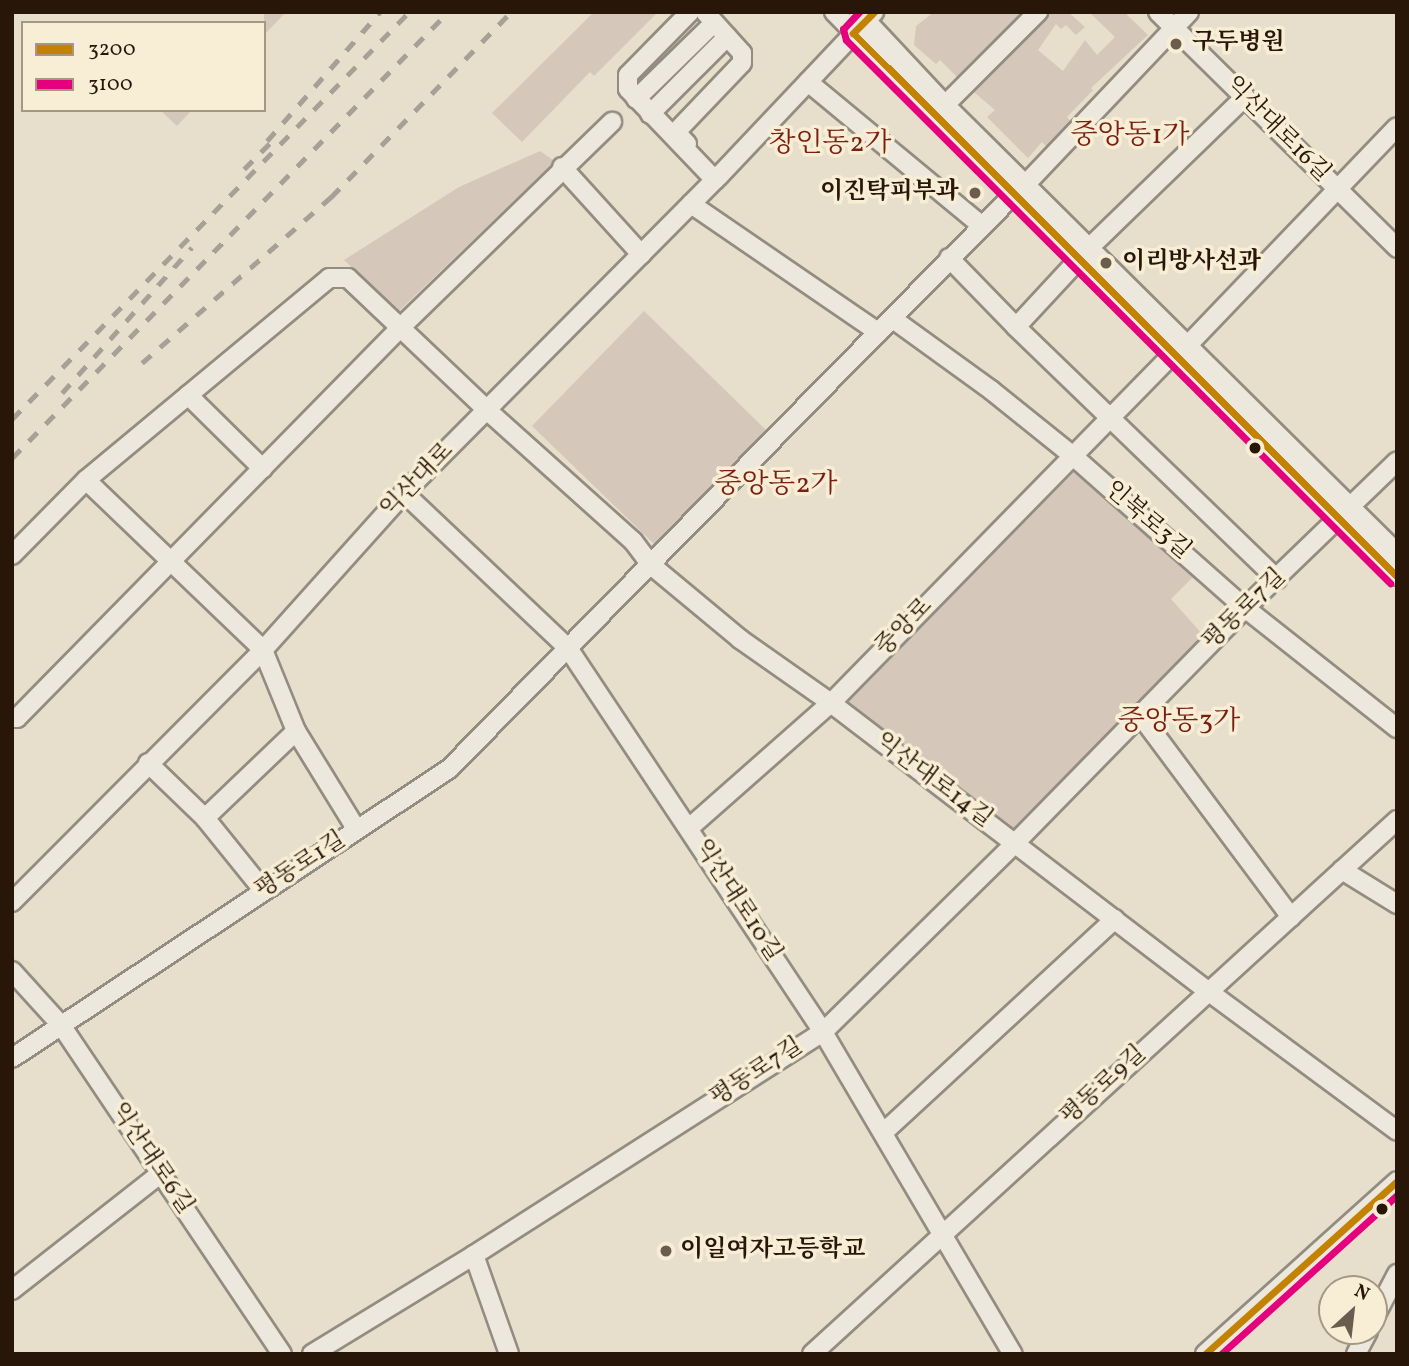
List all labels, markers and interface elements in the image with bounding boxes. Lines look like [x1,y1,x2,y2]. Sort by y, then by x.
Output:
legend [21,21,266,112]
place label: 구두병원 [1192,30,1285,58]
marker: 구두병원 [1166,34,1186,54]
text: 3200 [88,35,136,64]
text: 3100 [88,70,133,99]
street label: 익산대로16길 [1218,71,1336,189]
district label: 중앙동1가 [1070,119,1190,153]
district label: 창인동2가 [768,127,892,161]
place label: 이진탁피부과 [820,179,959,207]
marker: 이진탁피부과 [965,183,985,203]
place label: 이리방사선과 [1122,249,1261,277]
marker: 이리방사선과 [1096,253,1116,273]
street label: 익산대로 [375,438,461,524]
unlabelled marker [1248,441,1262,455]
district label: 중앙동2가 [714,468,838,502]
street label: 인북로3길 [1098,476,1196,566]
street label: 평동로7길 [1197,563,1293,657]
street label: 중앙로 [870,593,940,663]
district label: 중앙동3가 [1118,705,1240,739]
street label: 익산대로14길 [869,728,997,834]
street label: 평동로1길 [250,826,352,906]
street label: 익산대로10길 [687,835,787,967]
street label: 평동로7길 [705,1032,809,1114]
street label: 평동로9길 [1055,1040,1153,1132]
street label: 익산대로6길 [103,1098,199,1220]
unlabelled marker [1375,1202,1389,1216]
place label: 이일여자고등학교 [680,1237,865,1265]
marker: 이일여자고등학교 [658,1243,674,1259]
north arrow [1318,1275,1388,1345]
text: N [1350,1278,1374,1308]

